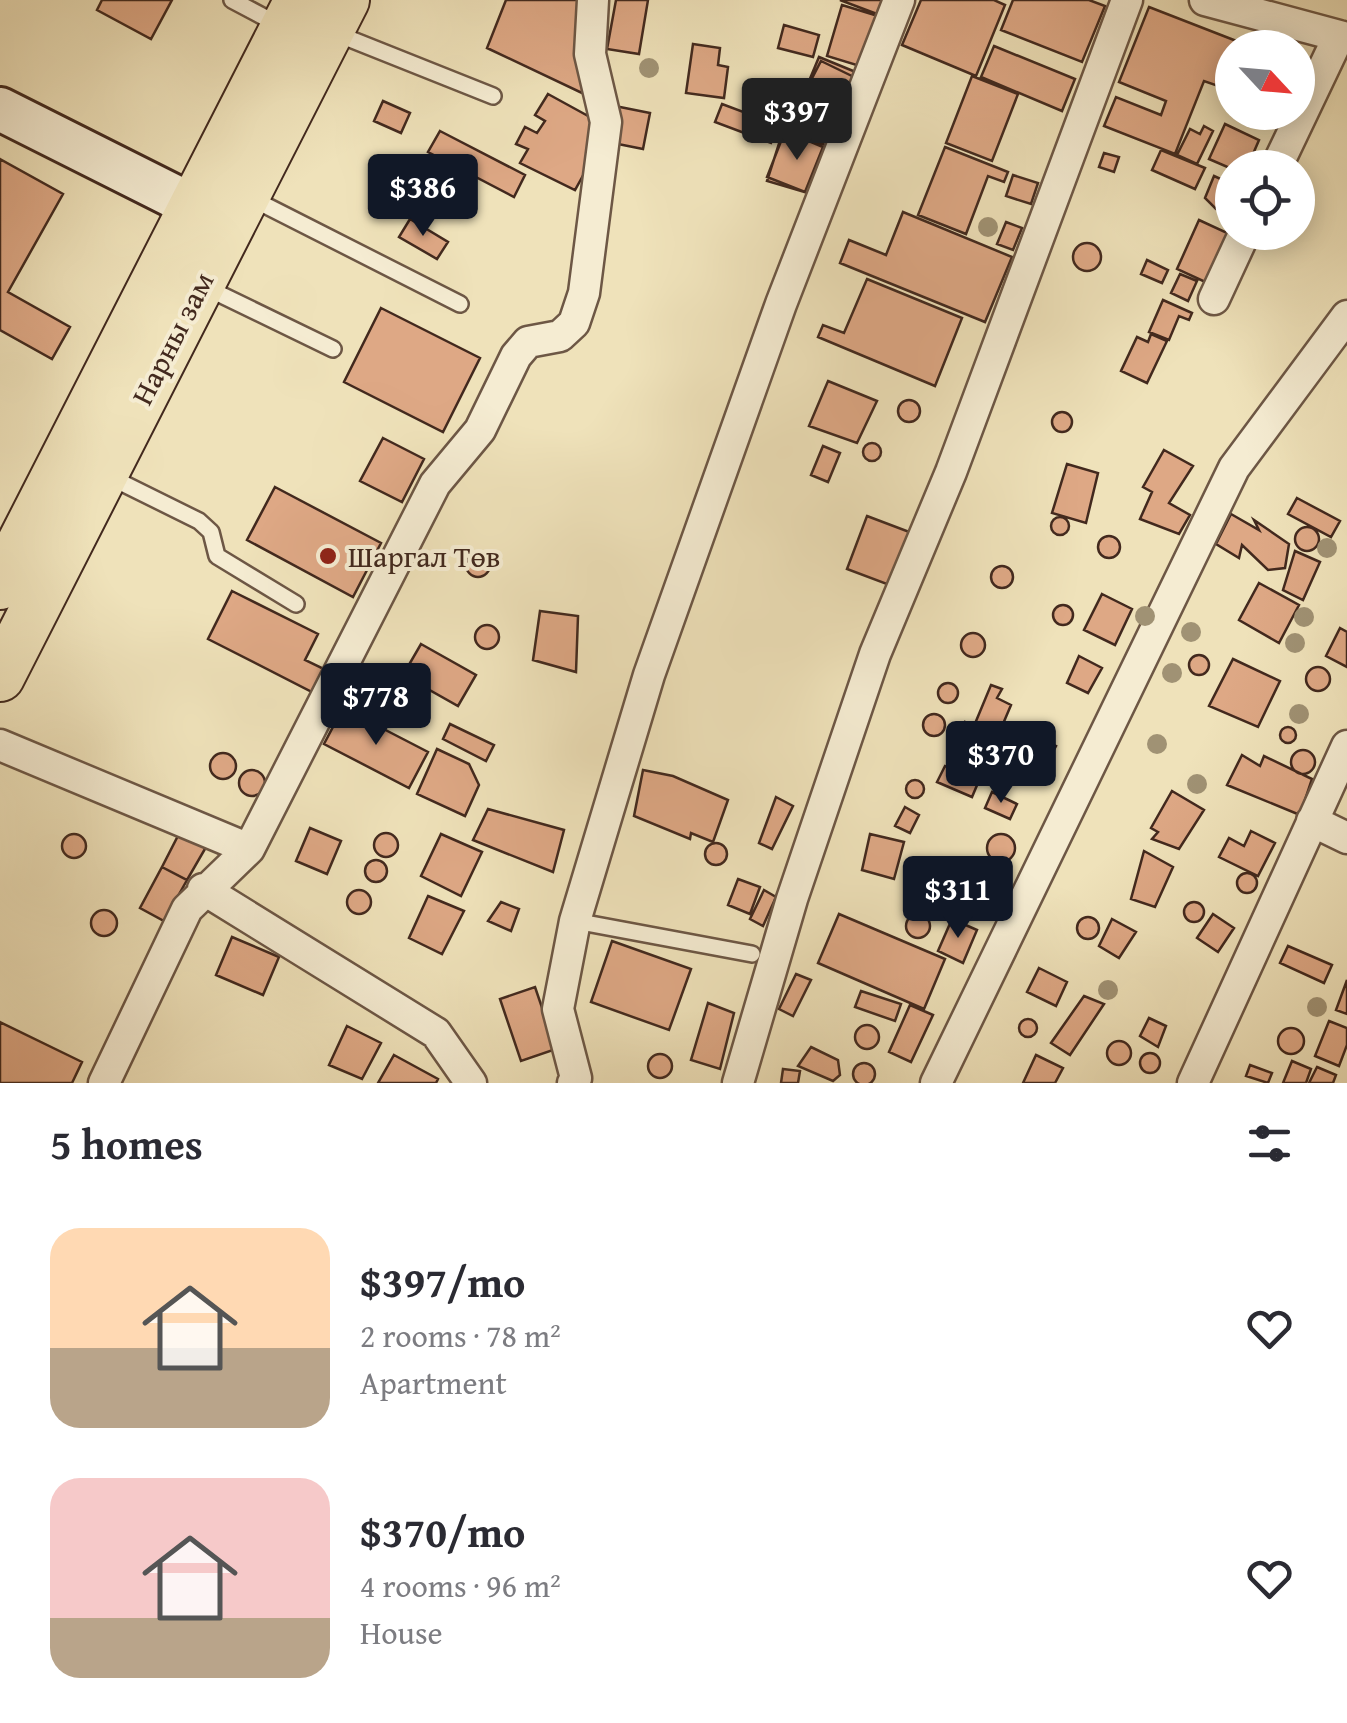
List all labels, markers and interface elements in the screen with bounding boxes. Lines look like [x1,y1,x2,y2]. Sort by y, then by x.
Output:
north arrow [1215,30,1315,130]
map controls [1215,30,1315,250]
pin: $397 [738,78,856,163]
text: $397 [764,87,830,134]
button: locate [1215,150,1315,250]
pin: $386 [364,154,482,239]
text: $386 [390,163,456,210]
street label: Нарны зам [120,264,224,412]
place label: Шаргал Төв [348,534,500,578]
marker: Шаргал Төв [317,545,339,567]
pin: $778 [317,663,435,748]
text: $778 [343,672,409,719]
pin: $370 [942,721,1060,806]
text: $370 [968,730,1034,777]
pin: $311 [899,856,1017,941]
text: $311 [925,865,991,912]
text: 5 homes [50,1113,203,1174]
icon: filters [1242,1116,1297,1171]
text: $397/mo [360,1251,525,1312]
icon: home [130,1268,250,1388]
icon: heart [1242,1301,1297,1356]
text: 2 rooms · 78 m² [360,1312,561,1359]
text: Apartment [360,1359,507,1406]
text: $370/mo [360,1501,525,1562]
icon: home [130,1518,250,1638]
icon: heart [1242,1551,1297,1606]
text: 4 rooms · 96 m² [360,1562,561,1609]
text: House [360,1609,443,1656]

